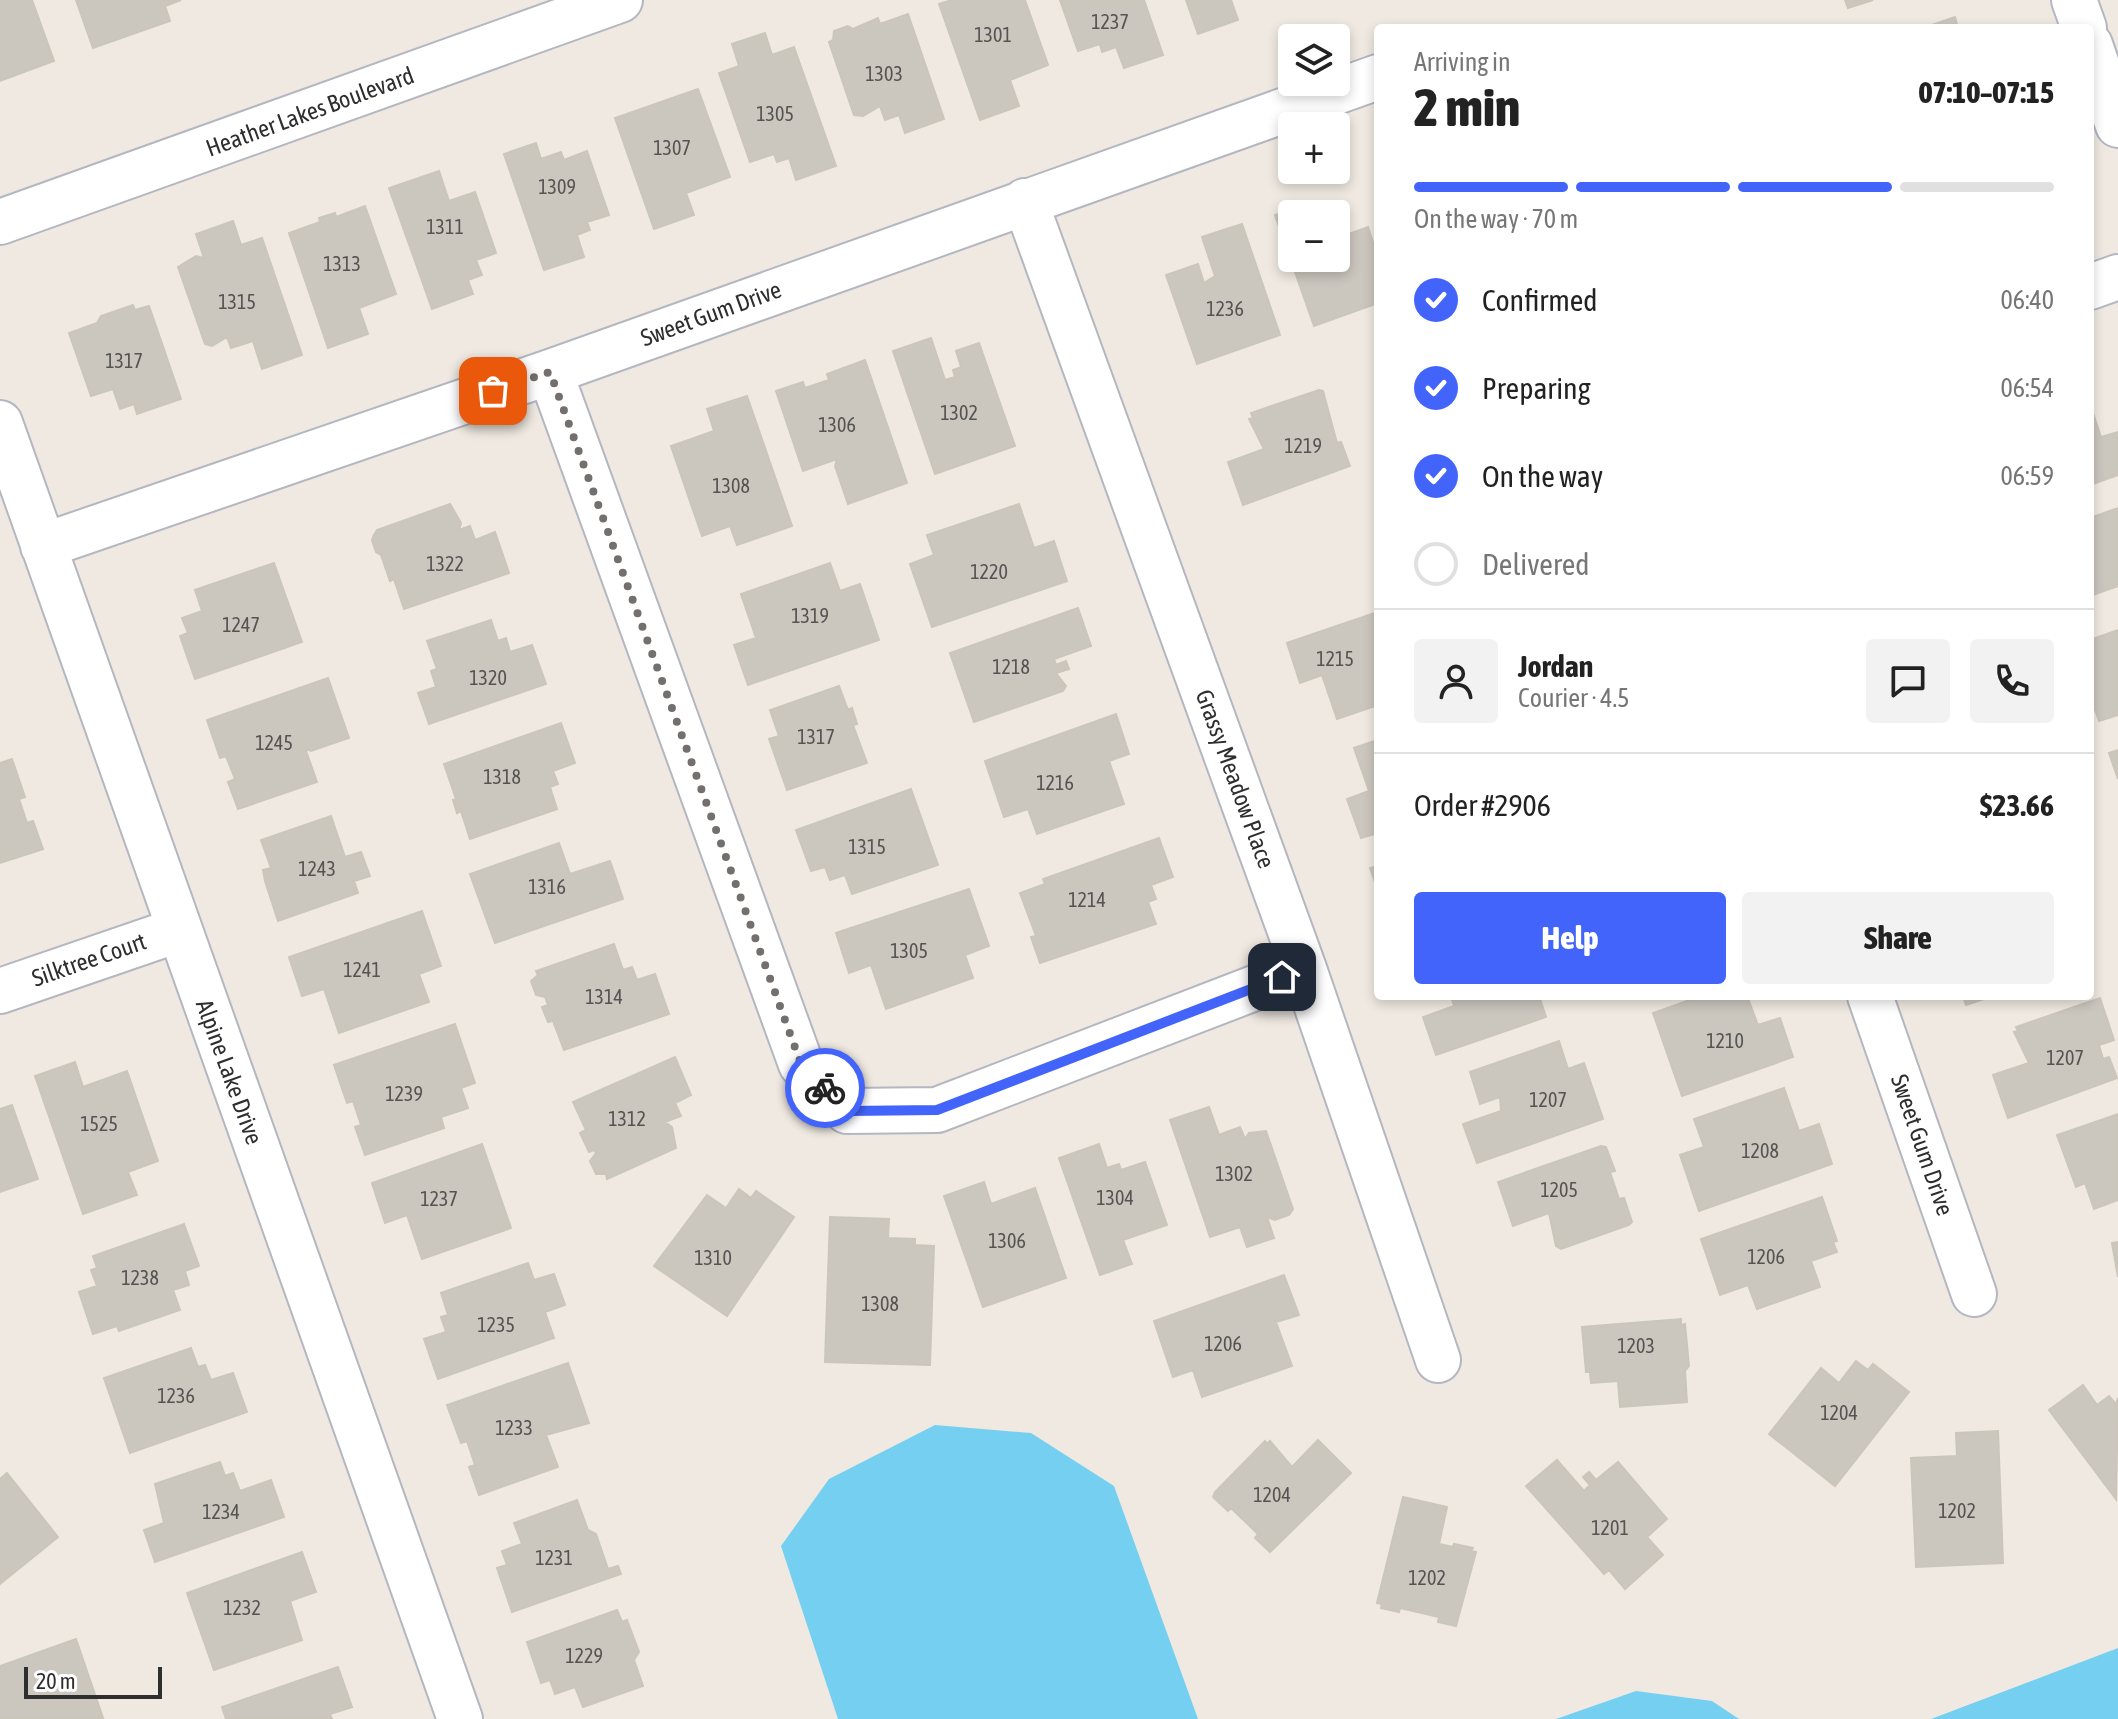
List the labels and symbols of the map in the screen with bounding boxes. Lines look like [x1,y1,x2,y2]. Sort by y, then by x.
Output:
house number: 1237 [1091,10,1129,33]
house number: 1301 [974,23,1012,46]
street label: Heather Lakes Boulevard [202,61,417,162]
house number: 1303 [865,62,903,85]
house number: 1305 [756,102,794,125]
house number: 1307 [653,136,691,159]
house number: 1309 [538,175,576,198]
house number: 1311 [426,215,464,238]
house number: 1313 [323,252,361,275]
street label: Sweet Gum Drive [637,276,785,351]
house number: 1315 [218,290,256,313]
house number: 1236 [1206,297,1244,320]
house number: 1317 [105,349,143,372]
pin [459,357,527,425]
house number: 1302 [940,401,978,424]
house number: 1306 [818,413,856,436]
house number: 1219 [1284,434,1322,457]
house number: 1308 [712,474,750,497]
house number: 1322 [426,552,464,575]
house number: 1220 [970,560,1008,583]
house number: 1319 [791,604,829,627]
house number: 1247 [222,613,260,636]
house number: 1215 [1316,647,1354,670]
house number: 1218 [992,655,1030,678]
house number: 1320 [469,666,507,689]
street label: Grassy Meadow Place [1191,686,1280,872]
house number: 1317 [797,725,835,748]
house number: 1245 [255,731,293,754]
house number: 1318 [483,765,521,788]
house number: 1216 [1036,771,1074,794]
house number: 1315 [848,835,886,858]
house number: 1243 [298,857,336,880]
house number: 1316 [528,875,566,898]
house number: 1214 [1068,888,1106,911]
street label: Silktree Court [28,927,150,992]
house number: 1305 [890,939,928,962]
pin [1248,943,1316,1011]
house number: 1241 [343,958,381,981]
house number: 1314 [585,985,623,1008]
street label: Alpine Lake Drive [191,996,268,1148]
house number: 1210 [1706,1029,1744,1052]
house number: 1207 [2046,1046,2084,1069]
courier [785,1048,865,1128]
street label: Sweet Gum Drive [1886,1071,1959,1219]
house number: 1239 [385,1082,423,1105]
house number: 1207 [1529,1088,1567,1111]
house number: 1312 [608,1107,646,1130]
house number: 1525 [80,1112,118,1135]
house number: 1208 [1741,1139,1779,1162]
house number: 1302 [1215,1162,1253,1185]
house number: 1205 [1540,1178,1578,1201]
house number: 1304 [1096,1186,1134,1209]
house number: 1237 [420,1187,458,1210]
house number: 1306 [988,1229,1026,1252]
house number: 1206 [1747,1245,1785,1268]
house number: 1310 [694,1246,732,1269]
house number: 1238 [121,1266,159,1289]
house number: 1308 [861,1292,899,1315]
house number: 1235 [477,1313,515,1336]
house number: 1206 [1204,1332,1242,1355]
house number: 1203 [1617,1334,1655,1357]
house number: 1236 [157,1384,195,1407]
house number: 1204 [1820,1401,1858,1424]
house number: 1233 [495,1416,533,1439]
house number: 1204 [1253,1483,1291,1506]
house number: 1202 [1938,1499,1976,1522]
house number: 1234 [202,1500,240,1523]
house number: 1201 [1591,1516,1629,1539]
house number: 1231 [535,1546,573,1569]
house number: 1202 [1408,1566,1446,1589]
house number: 1232 [223,1596,261,1619]
house number: 1229 [565,1644,603,1667]
scale bar [24,1663,162,1699]

